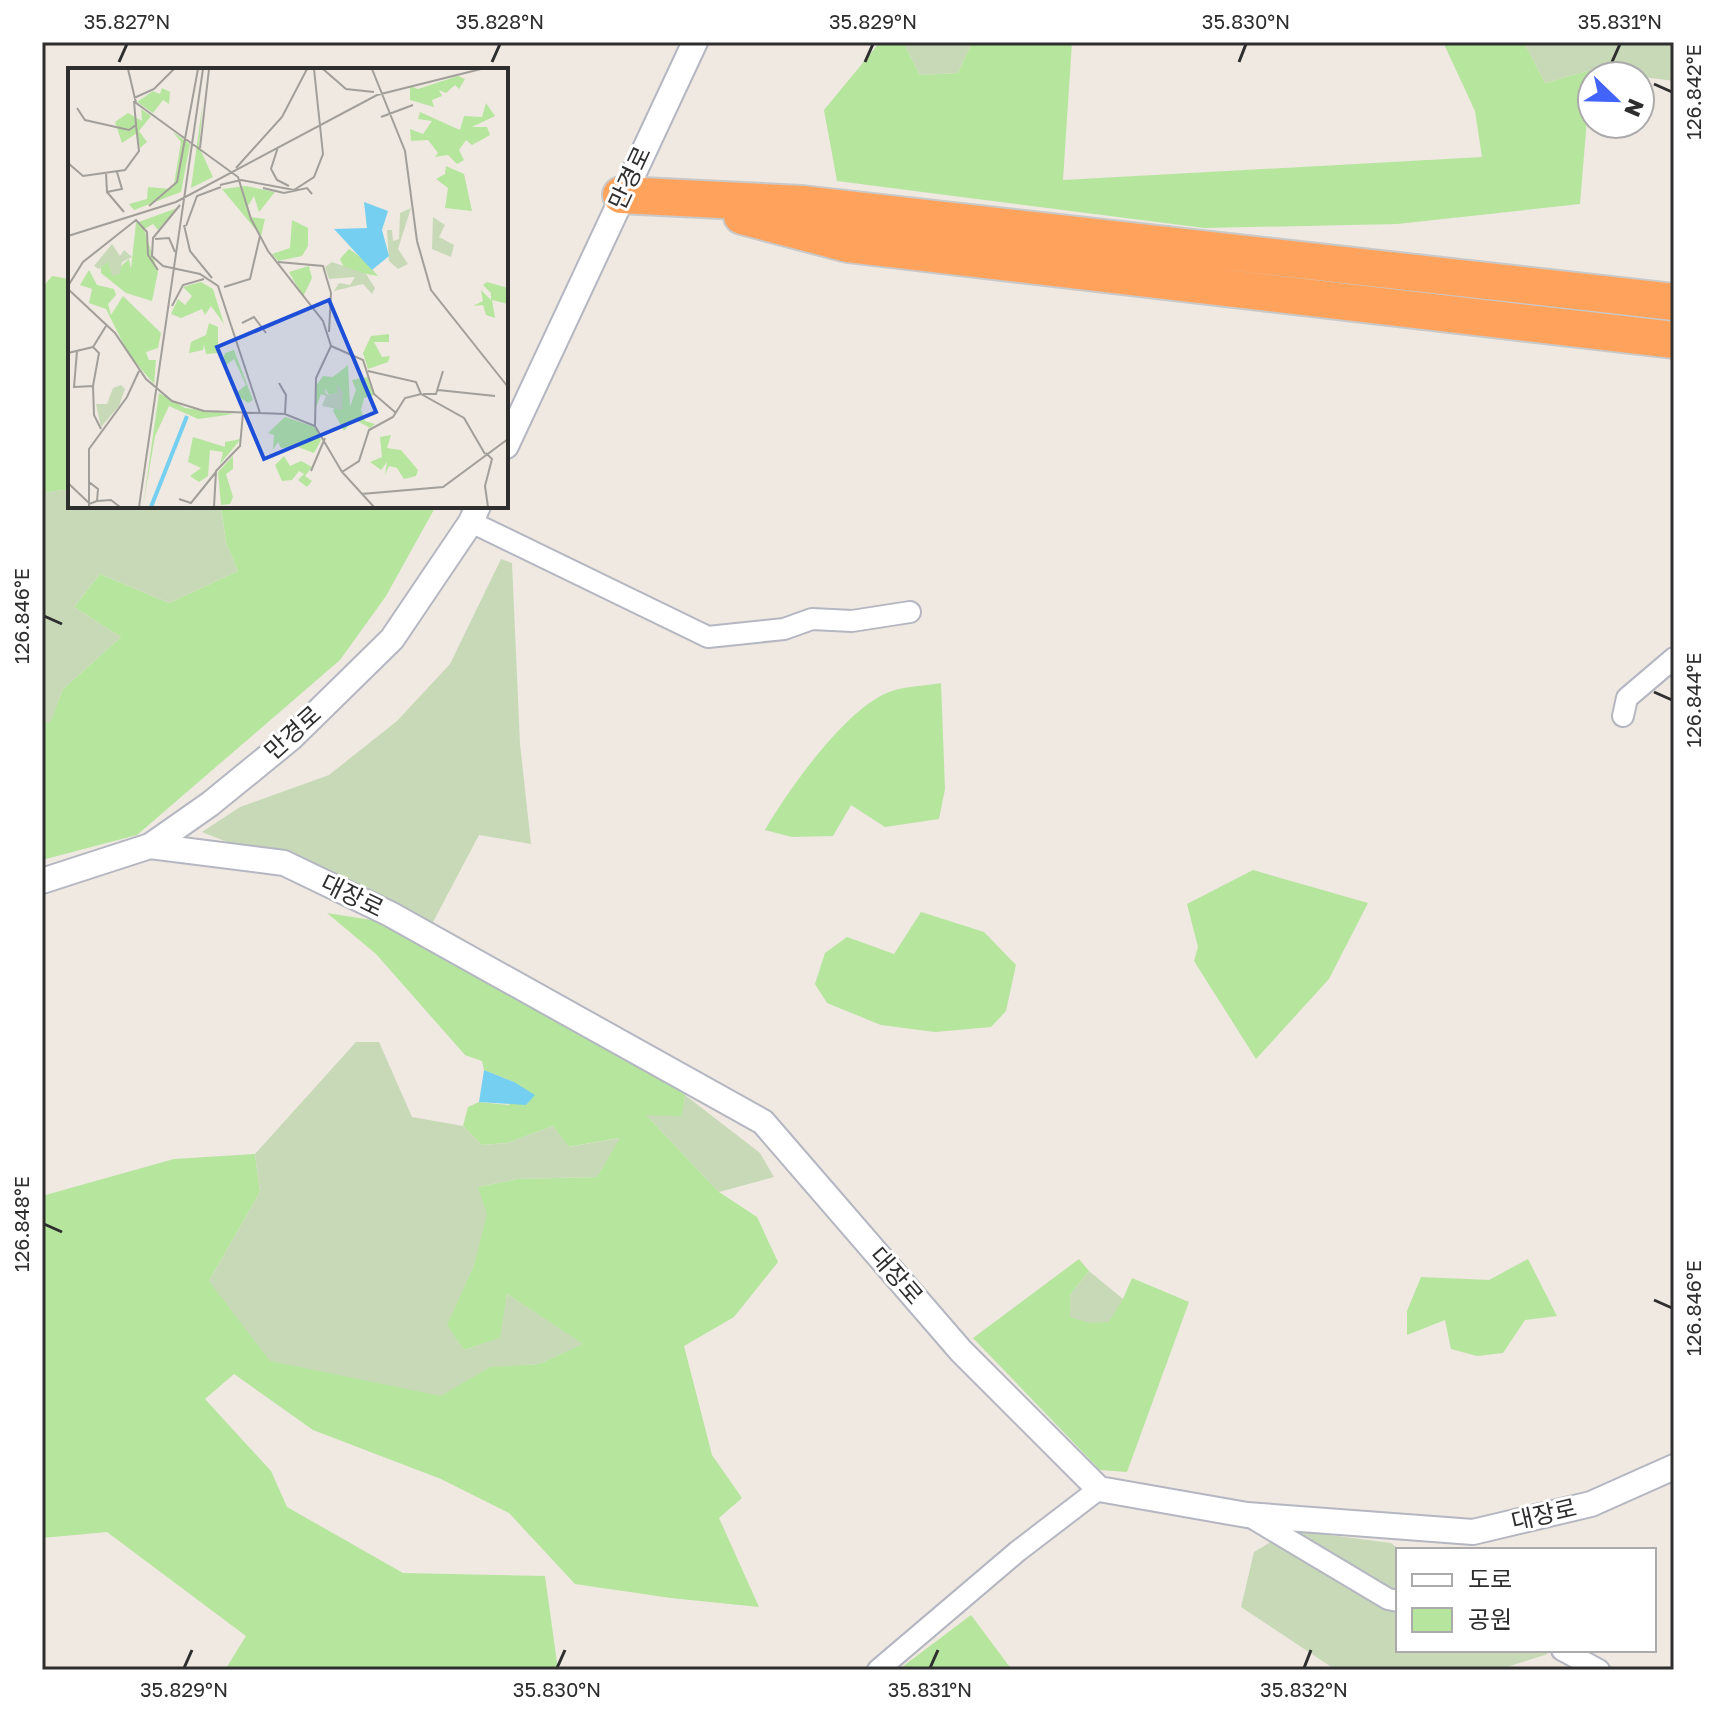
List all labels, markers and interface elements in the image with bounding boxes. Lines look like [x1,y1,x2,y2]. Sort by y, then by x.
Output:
text: 35.827°N [84,9,170,33]
text: 35.828°N [456,9,544,33]
text: 35.829°N [829,9,917,33]
text: 35.830°N [1202,9,1290,33]
text: 35.831°N [1578,9,1662,33]
text: 126.842°E [1681,44,1705,140]
north arrow [1576,60,1656,140]
inset map [68,68,508,508]
text: N [1619,95,1651,121]
street label: 만경로 [601,141,656,214]
text: 126.846°E [9,568,33,664]
text: 126.844°E [1681,653,1705,748]
street label: 만경로 [258,699,326,765]
street label: 대장로 [317,867,389,922]
text: 126.848°E [9,1176,33,1272]
street label: 대장로 [864,1241,930,1310]
text: 126.846°E [1681,1260,1705,1356]
street label: 대장로 [1508,1492,1579,1535]
legend [1396,1548,1656,1652]
text: 도로 [1468,1564,1512,1593]
text: 공원 [1468,1604,1512,1633]
text: 35.829°N [140,1677,228,1701]
text: 35.830°N [513,1677,601,1701]
text: 35.831°N [888,1677,972,1701]
text: 35.832°N [1260,1677,1348,1701]

